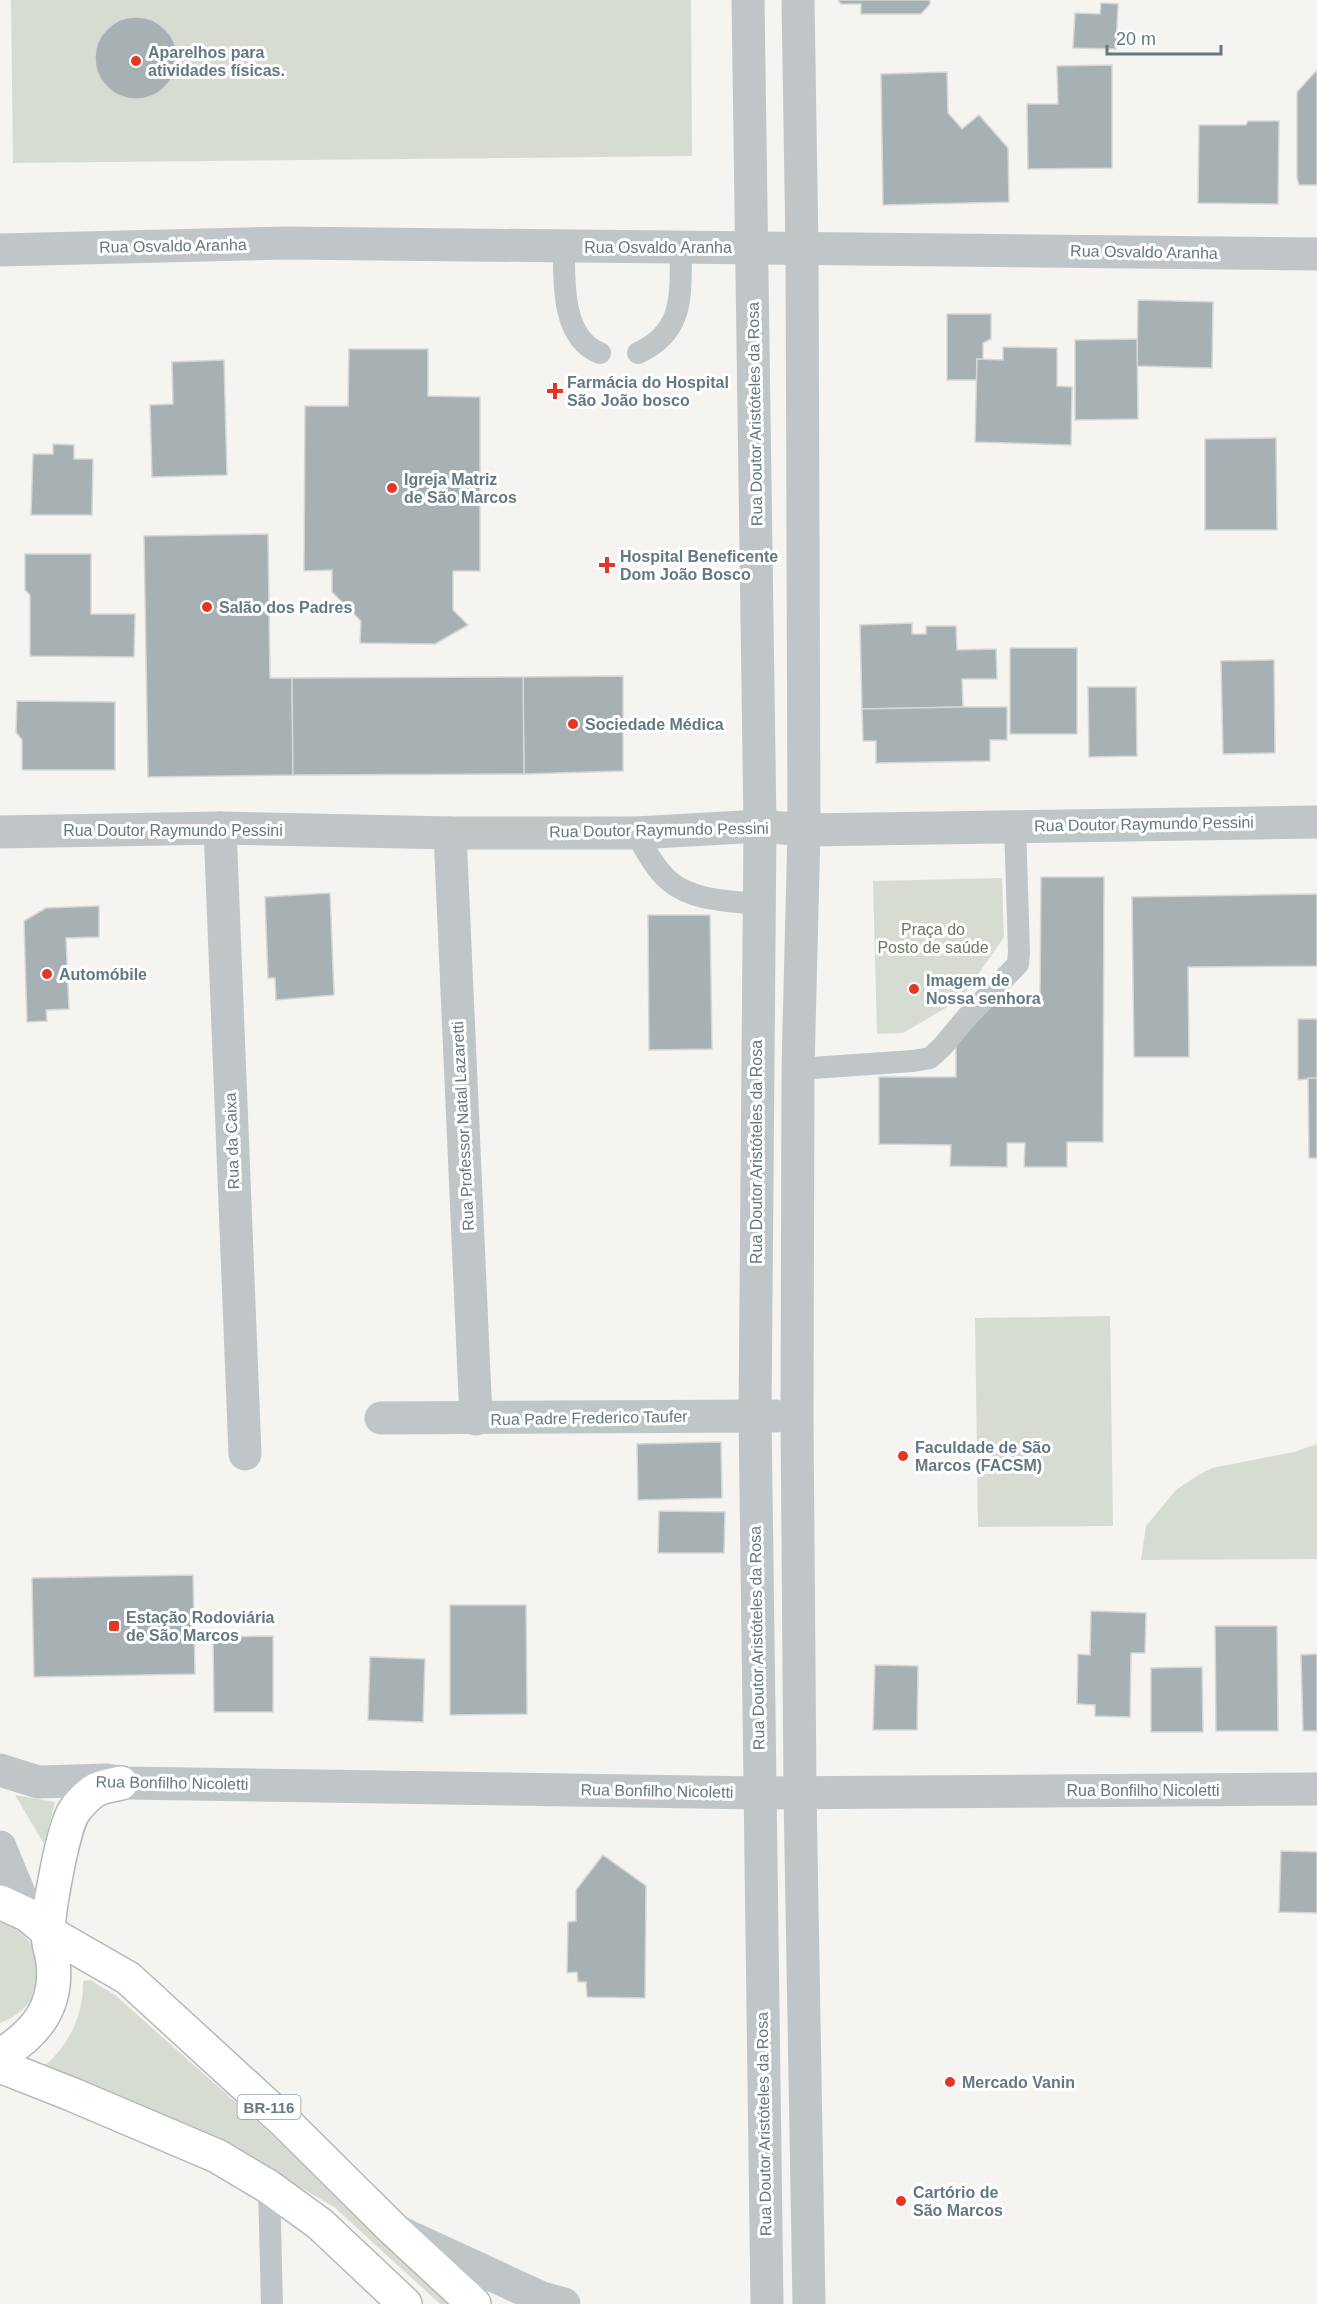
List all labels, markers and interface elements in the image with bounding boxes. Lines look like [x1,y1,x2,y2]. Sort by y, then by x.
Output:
scale bar [1107,18,1221,56]
text: 20 m [1116,29,1156,49]
place label: Aparelhos para atividades físicas. [148,44,285,79]
marker: Aparelhos para atividades físicas. [129,54,143,68]
street label: Rua Osvaldo Aranha [99,236,247,256]
street label: Rua Osvaldo Aranha [584,239,732,256]
street label: Rua Osvaldo Aranha [1070,242,1218,262]
street label: Rua Doutor Aristóteles da Rosa [745,302,765,526]
place label: Farmácia do Hospital São João bosco [567,374,729,409]
marker: Farmácia do Hospital São João bosco [548,384,562,398]
place label: Igreja Matriz de São Marcos [404,471,517,506]
marker: Igreja Matriz de São Marcos [385,481,399,495]
place label: Hospital Beneficente Dom João Bosco [620,548,778,583]
marker: Hospital Beneficente Dom João Bosco [598,556,616,574]
place label: Salão dos Padres [219,599,352,616]
marker: Salão dos Padres [200,600,214,614]
place label: Sociedade Médica [585,716,724,733]
marker: Sociedade Médica [566,717,580,731]
street label: Rua Doutor Raymundo Pessini [1034,814,1254,834]
street label: Rua Doutor Raymundo Pessini [549,820,769,840]
street label: Rua Doutor Raymundo Pessini [63,822,283,839]
park label: Praça do Posto de saúde [877,921,989,956]
place label: Automóbile [59,966,147,983]
marker: Automóbile [40,967,54,981]
place label: Imagem de Nossa senhora [926,972,1041,1007]
marker: Imagem de Nossa senhora [907,982,921,996]
street label: Rua Professor Natal Lazaretti [449,1021,477,1231]
street label: Rua Doutor Aristóteles da Rosa [748,1040,765,1264]
street label: Rua da Caixa [222,1092,242,1190]
street label: Rua Padre Frederico Taufer [490,1408,688,1428]
place label: Faculdade de São Marcos (FACSM) [915,1439,1051,1474]
marker: Faculdade de São Marcos (FACSM) [896,1449,910,1463]
street label: Rua Doutor Aristóteles da Rosa [747,1526,767,1750]
place label: Estação Rodoviária de São Marcos [126,1609,275,1644]
marker: Estação Rodoviária de São Marcos [107,1619,121,1633]
street label: Rua Bonfilho Nicoletti [95,1773,249,1793]
street label: Rua Bonfilho Nicoletti [580,1781,734,1801]
street label: Rua Bonfilho Nicoletti [1067,1782,1219,1799]
street label: Rua Doutor Aristóteles da Rosa [754,2012,774,2236]
place label: Mercado Vanin [962,2074,1075,2091]
marker: Mercado Vanin [943,2075,957,2089]
road number: BR-116 [238,2095,300,2119]
place label: Cartório de São Marcos [913,2184,1003,2219]
marker: Cartório de São Marcos [894,2194,908,2208]

